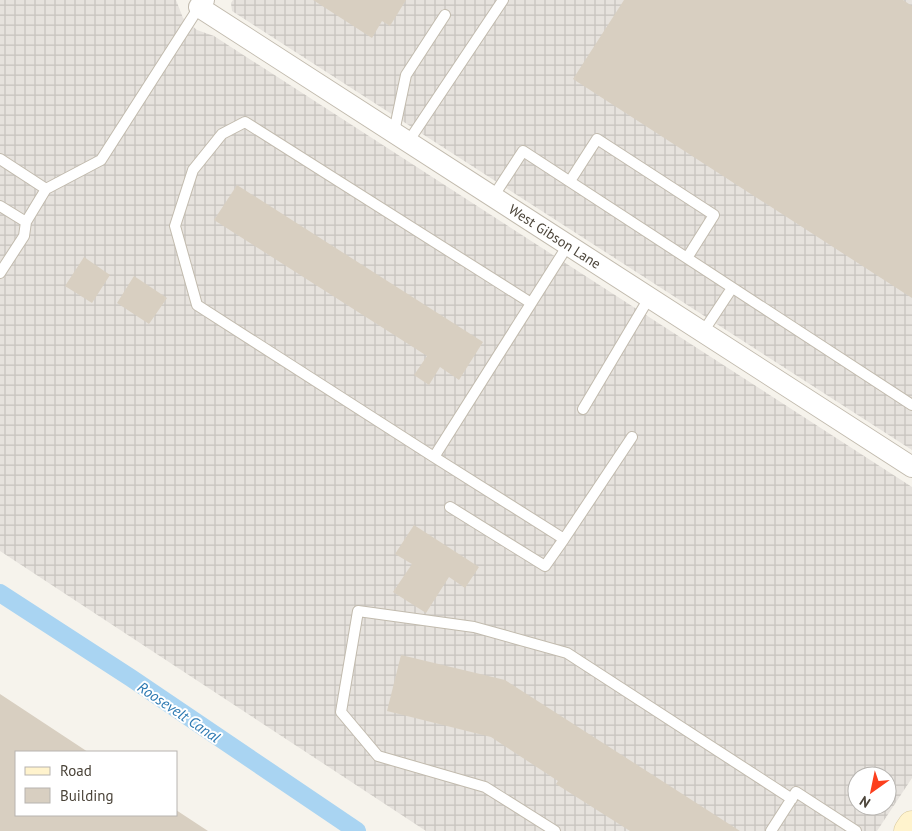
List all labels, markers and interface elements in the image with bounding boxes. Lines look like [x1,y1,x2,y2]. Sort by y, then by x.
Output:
street label: West Gibson Lane [505,200,604,273]
water label: Roosevelt Canal [134,677,224,747]
legend [15,751,178,816]
text: Road [60,761,92,780]
north arrow [847,766,897,816]
text: Building [60,786,114,805]
text: N [856,792,874,812]

